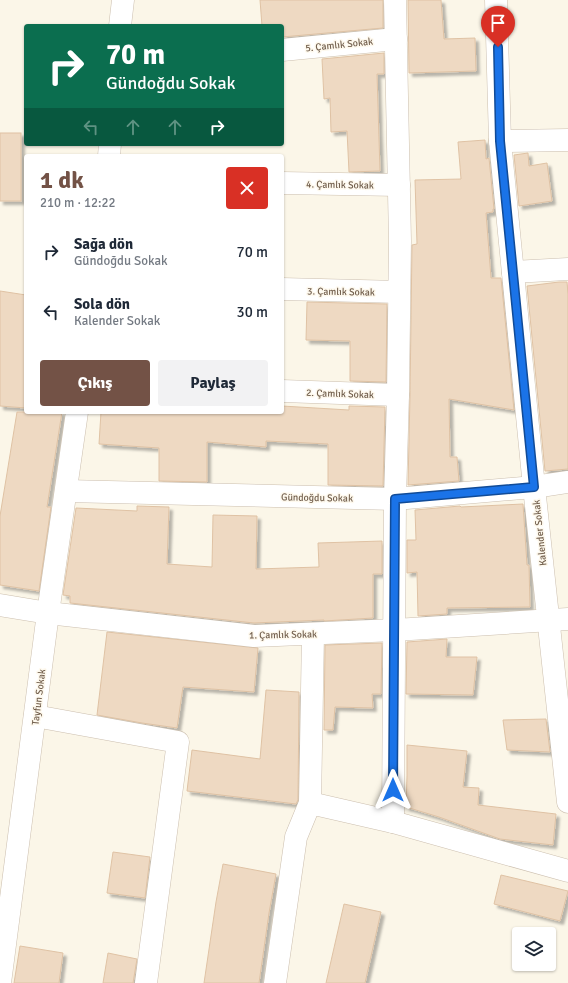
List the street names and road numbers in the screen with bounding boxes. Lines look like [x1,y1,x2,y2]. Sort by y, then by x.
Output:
street label: 5. Çamlık Sokak [305,35,374,55]
street label: 4. Çamlık Sokak [306,178,374,192]
street label: 3. Çamlık Sokak [307,285,375,299]
street label: 2. Çamlık Sokak [306,387,374,401]
street label: Gündoğdu Sokak [281,491,353,505]
street label: Kalender Sokak [531,499,549,567]
street label: 1. Çamlık Sokak [249,628,317,642]
street label: Tayfun Sokak [30,668,48,726]

